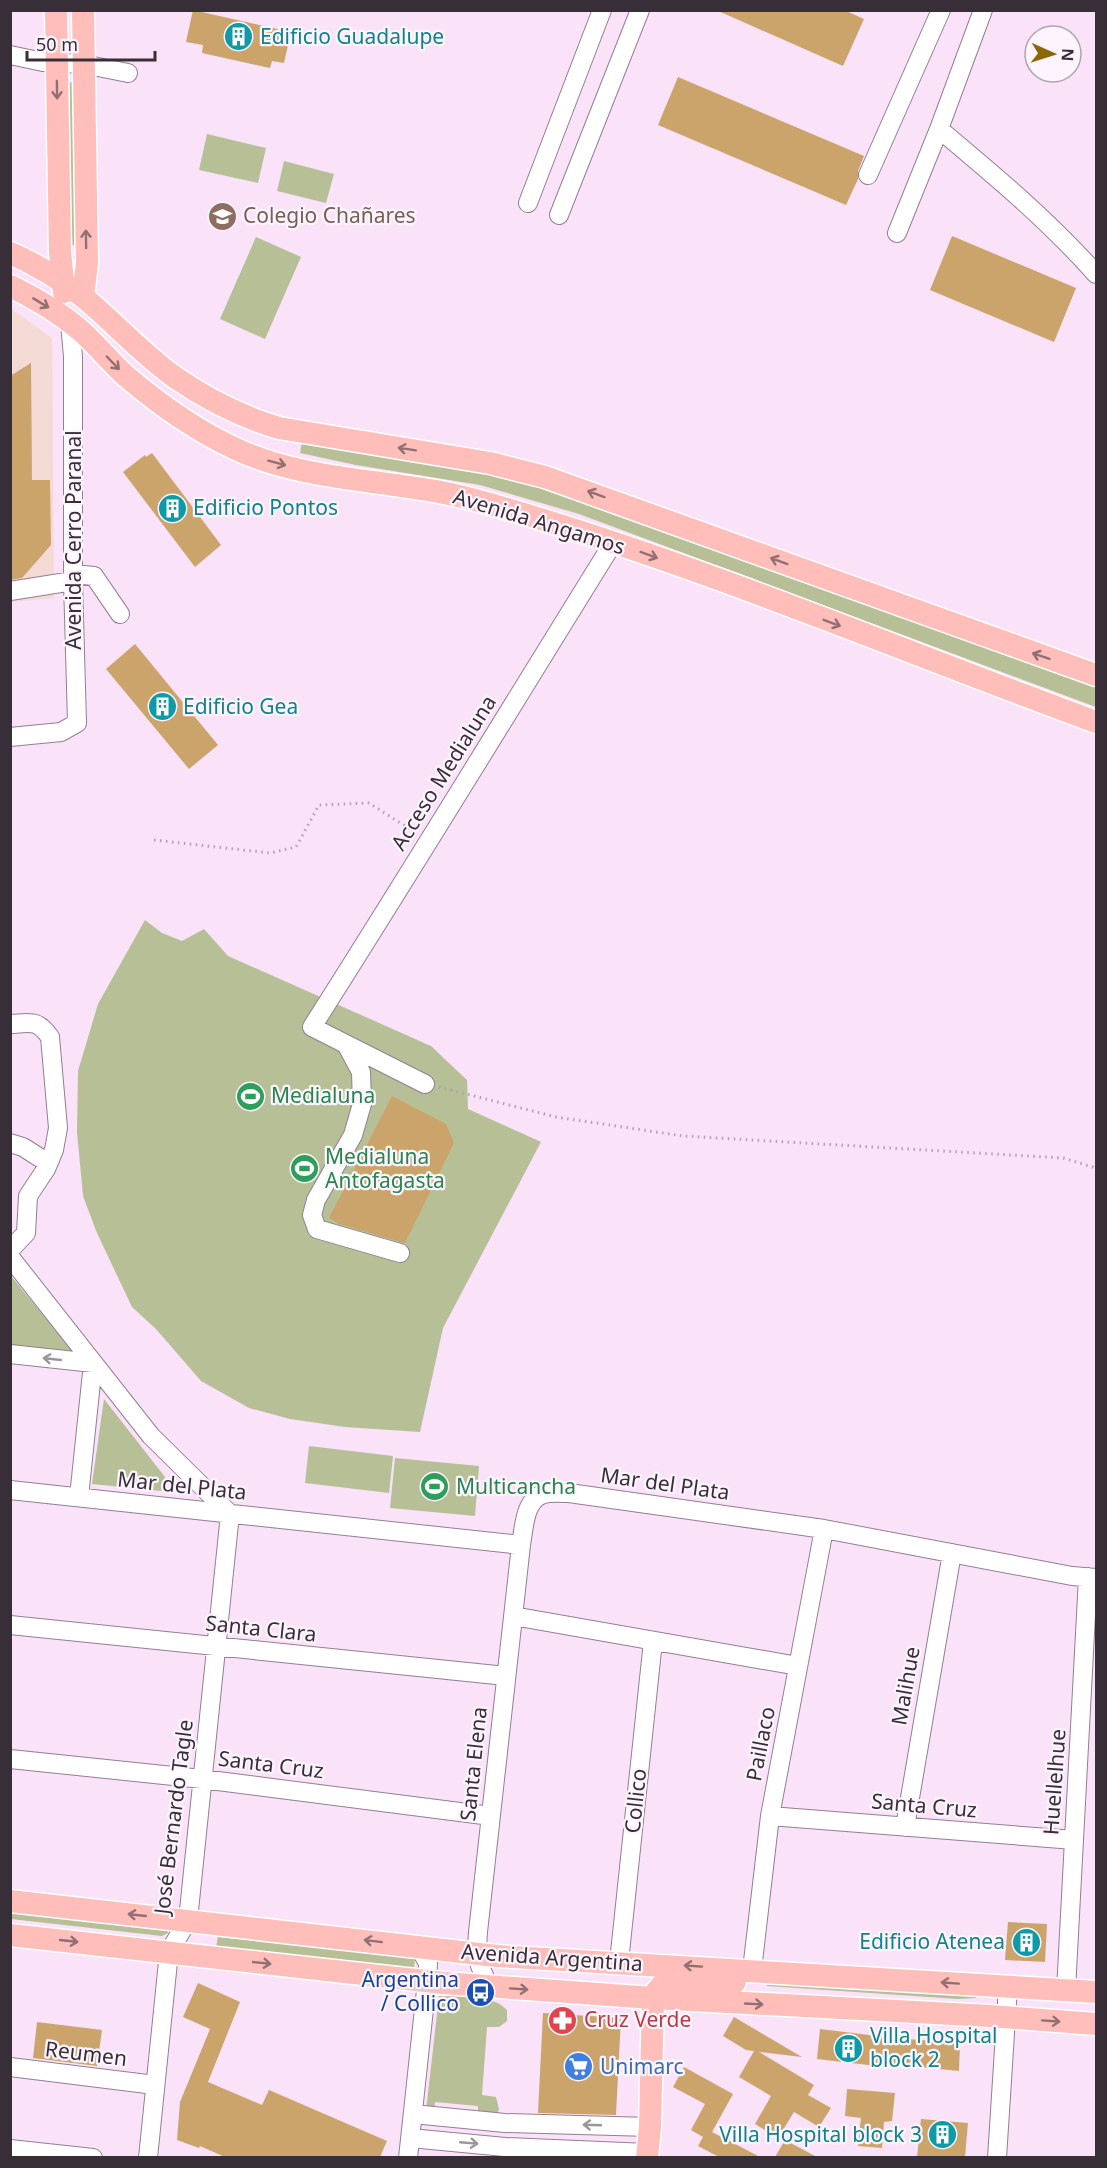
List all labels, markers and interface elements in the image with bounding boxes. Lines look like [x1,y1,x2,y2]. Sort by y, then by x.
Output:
building icon: Edificio Guadalupe [223,21,255,53]
place label: Edificio Guadalupe [260,22,444,50]
scale bar [27,24,154,62]
north arrow [1023,24,1083,84]
text: 50 m [36,32,78,56]
text: N [1057,48,1079,62]
one-way arrow [51,79,63,99]
school or university icon: Colegio Chañares [206,200,238,232]
place label: Colegio Chañares [243,201,416,229]
one-way arrow [80,229,92,249]
one-way arrow [32,297,49,309]
one-way arrow [105,355,120,370]
street label: Avenida Cerro Paranal [59,430,87,650]
one-way arrow [397,443,417,454]
one-way arrow [267,458,286,469]
street label: Avenida Angamos [450,482,628,560]
one-way arrow [587,487,606,498]
building icon: Edificio Pontos [156,492,188,524]
place label: Edificio Pontos [193,493,338,521]
one-way arrow [639,551,658,562]
one-way arrow [770,555,789,566]
one-way arrow [822,618,841,629]
one-way arrow [1032,650,1051,661]
street label: Acceso Medialuna [384,690,502,855]
building icon: Edificio Gea [146,691,178,723]
place label: Edificio Gea [183,692,298,720]
sports icon: Medialuna [234,1080,266,1112]
place label: Medialuna [271,1081,375,1109]
place label: Medialuna Antofagasta [325,1142,445,1194]
sports icon: Medialuna Antofagasta [288,1153,320,1185]
one-way arrow [42,1353,62,1364]
street label: Mar del Plata [599,1460,731,1506]
street label: Mar del Plata [116,1464,248,1506]
sports icon: Multicancha [419,1471,451,1503]
place label: Multicancha [456,1472,576,1500]
street label: Santa Clara [204,1608,318,1648]
street label: Malihue [884,1644,926,1727]
street label: Paillaco [739,1704,781,1783]
street label: Santa Elena [453,1705,493,1822]
street label: José Bernardo Tagle [147,1718,199,1918]
street label: Huellelhue [1036,1728,1072,1836]
street label: Santa Cruz [217,1744,326,1784]
street label: Collico [618,1767,652,1835]
street label: Santa Cruz [870,1786,978,1824]
one-way arrow [128,1909,148,1920]
building icon: Edificio Atenea [1010,1926,1042,1958]
place label: Edificio Atenea [859,1927,1005,1955]
one-way arrow [58,1936,78,1947]
one-way arrow [363,1936,383,1947]
street label: Avenida Argentina [460,1937,644,1977]
one-way arrow [252,1958,272,1969]
one-way arrow [683,1961,703,1972]
place label: Argentina / Collico [362,1965,459,2017]
bus stop icon: Argentina / Collico [464,1976,496,2008]
one-way arrow [940,1977,960,1988]
one-way arrow [509,1983,529,1994]
one-way arrow [743,1998,763,2009]
pharmacy icon: Cruz Verde [547,2004,579,2036]
place label: Cruz Verde [584,2005,691,2033]
one-way arrow [1041,2015,1061,2026]
place label: Villa Hospital block 2 [870,2021,998,2073]
building icon: Villa Hospital block 2 [833,2032,865,2064]
street label: Reumen [44,2034,129,2072]
supermarket icon: Unimarc [563,2051,595,2083]
place label: Unimarc [600,2052,684,2080]
building icon: Villa Hospital block 3 [927,2119,959,2151]
one-way arrow [582,2120,602,2131]
place label: Villa Hospital block 3 [719,2120,922,2148]
one-way arrow [458,2138,478,2149]

